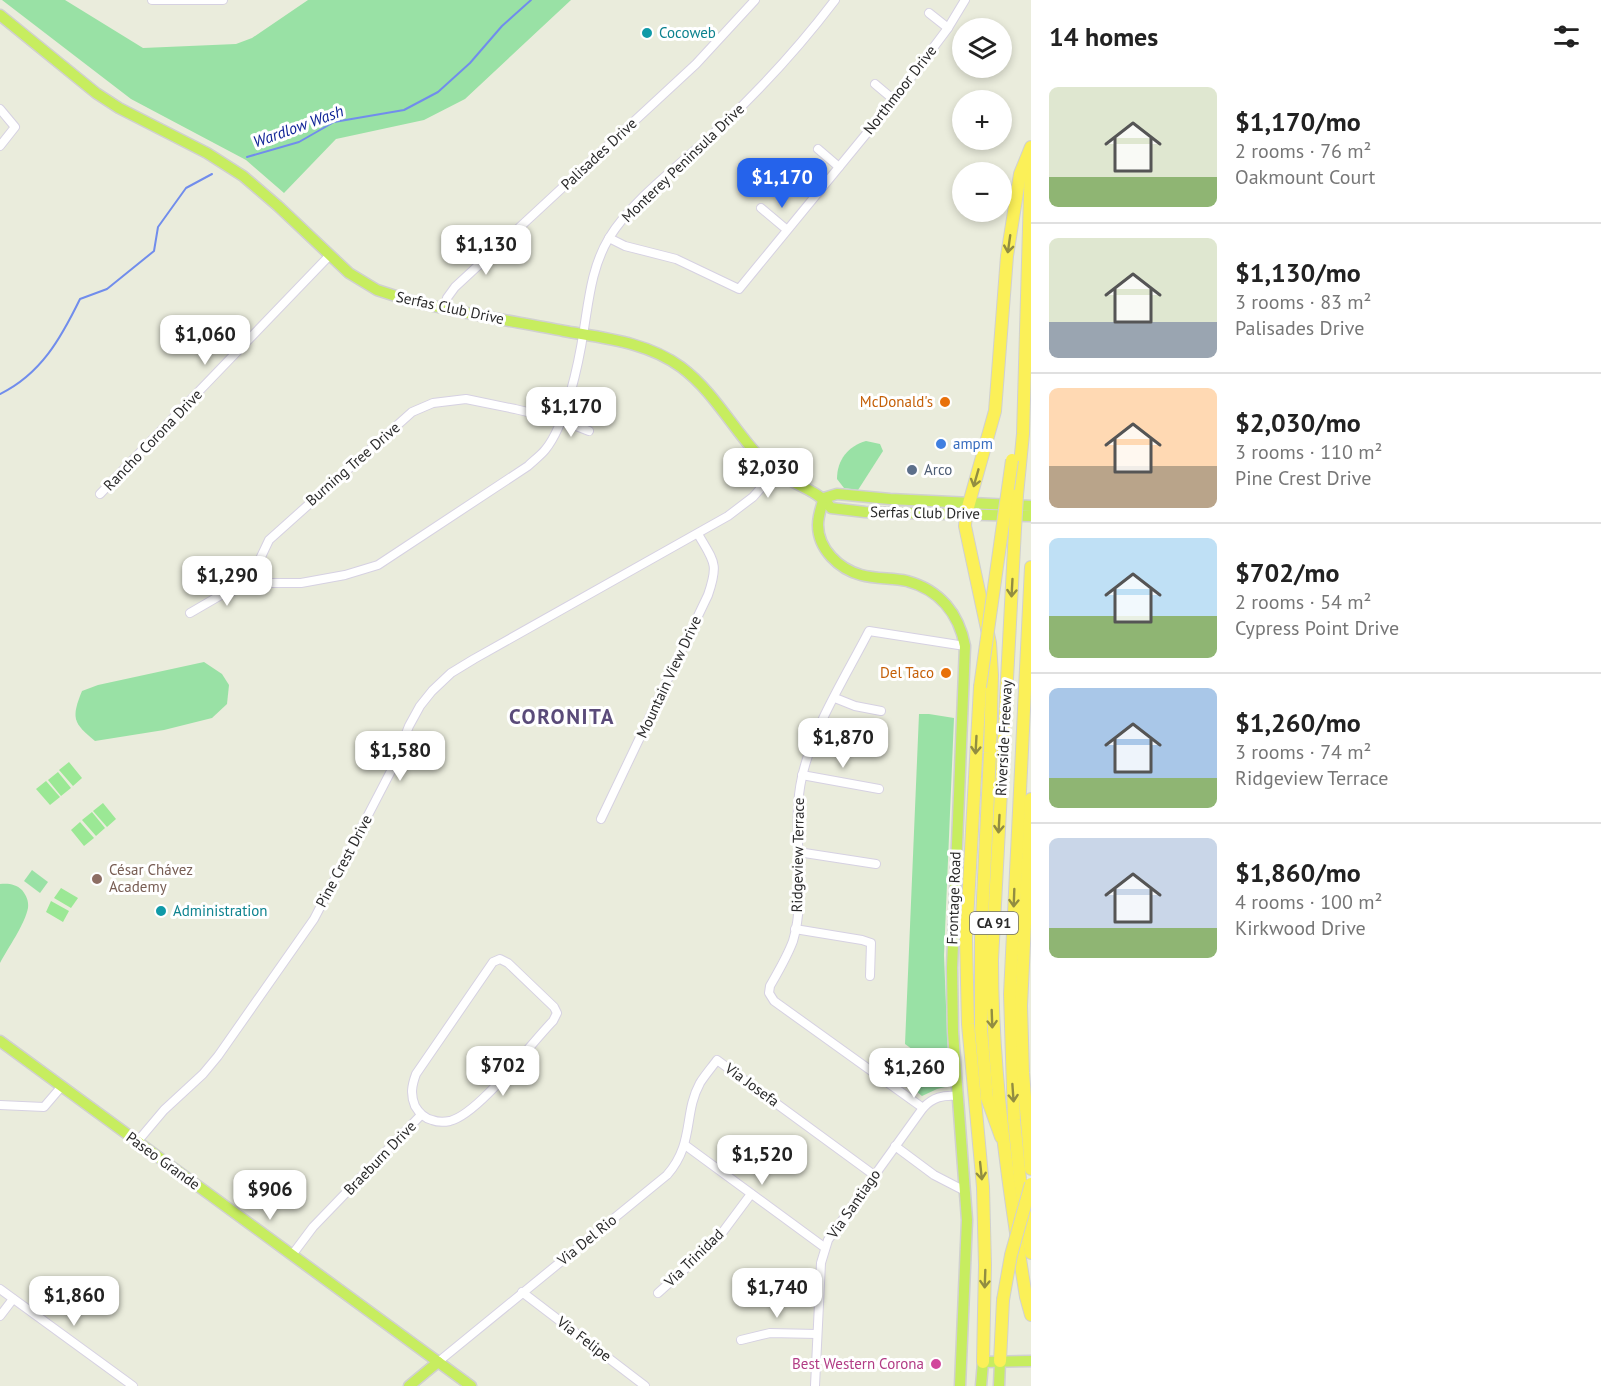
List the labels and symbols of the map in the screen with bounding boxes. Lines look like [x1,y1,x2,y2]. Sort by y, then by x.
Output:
place label: Cocoweb [659,23,716,42]
marker: Cocoweb [640,26,654,40]
street label: Northmoor Drive [859,41,940,138]
street label: Monterey Peninsula Drive [617,99,748,226]
water label: Wardlow Wash [250,100,346,152]
street label: Palisades Drive [557,114,641,194]
pin: $1,170 [733,158,831,209]
pin: $1,130 [437,225,535,276]
one-way arrow [1004,234,1015,254]
street label: Serfas Club Drive [394,287,506,328]
pin: $1,060 [156,315,254,366]
street label: Rancho Corona Drive [99,385,206,494]
pin: $1,170 [522,387,620,438]
place label: McDonald's [860,392,933,411]
marker: McDonald's [938,395,952,409]
street label: Burning Tree Drive [302,418,404,510]
place label: ampm [953,434,993,453]
marker: ampm [934,437,948,451]
pin: $2,030 [719,448,817,499]
place label: Arco [924,460,952,479]
marker: Arco [905,463,919,477]
one-way arrow [970,468,981,487]
street label: Serfas Club Drive [870,502,980,523]
pin: $1,290 [178,556,276,607]
one-way arrow [1006,577,1017,597]
street label: Mountain View Drive [632,613,705,741]
place label: Del Taco [880,663,934,682]
marker: Del Taco [939,666,953,680]
street label: Riverside Freeway [991,680,1016,796]
district label: CORONITA [509,703,615,730]
pin: $1,870 [794,718,892,769]
pin: $1,580 [351,731,449,782]
one-way arrow [971,735,982,755]
street label: Ridgeview Terrace [787,797,808,913]
street label: Pine Crest Drive [311,811,376,910]
one-way arrow [994,814,1005,834]
street label: Frontage Road [942,851,965,945]
place label: César Chávez Academy [109,860,193,896]
marker: César Chávez Academy [90,872,104,886]
one-way arrow [1008,887,1020,907]
place label: Administration [173,901,268,920]
marker: Administration [154,904,168,918]
road number: CA 91 [970,912,1018,934]
one-way arrow [986,1009,998,1029]
pin: $702 [467,1046,539,1097]
pin: $1,260 [865,1048,963,1099]
street label: Via Josefa [721,1058,783,1111]
one-way arrow [1007,1082,1018,1102]
street label: Braeburn Drive [339,1117,420,1199]
street label: Paseo Grande [123,1127,204,1194]
pin: $1,520 [713,1135,811,1186]
one-way arrow [976,1161,987,1181]
street label: Via Santiago [822,1165,884,1243]
pin: $906 [234,1170,306,1221]
street label: Via Del Rio [552,1210,620,1270]
street label: Via Trinidad [659,1225,727,1291]
pin: $1,740 [728,1268,826,1319]
one-way arrow [979,1268,990,1288]
pin: $1,860 [25,1276,123,1327]
street label: Via Felipe [552,1311,615,1365]
place label: Best Western Corona [792,1354,924,1373]
marker: Best Western Corona [929,1357,943,1371]

